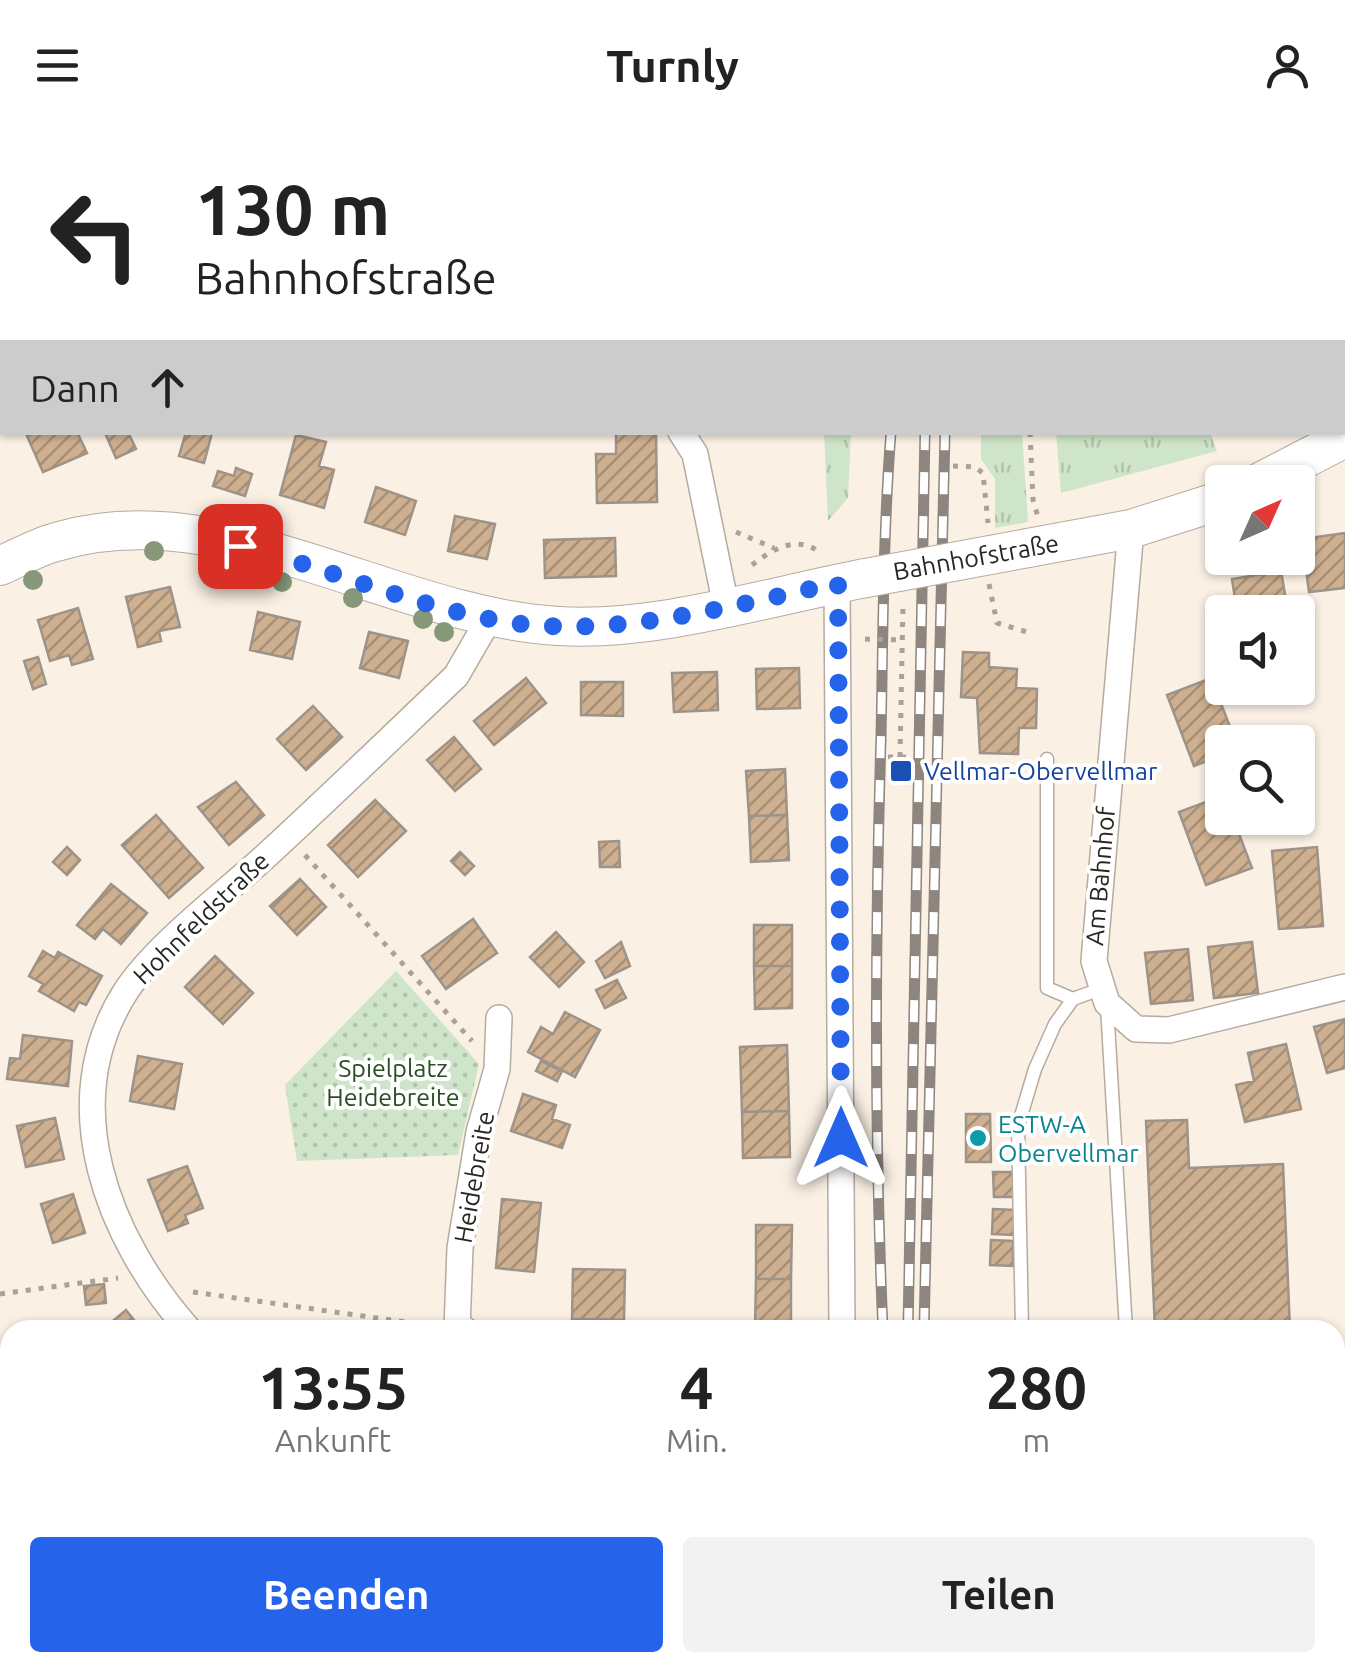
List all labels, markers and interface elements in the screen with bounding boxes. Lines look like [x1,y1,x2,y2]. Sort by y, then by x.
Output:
icon: menu [30,38,85,93]
icon: person [1260,38,1315,93]
text: Turnly [606,40,739,91]
icon: left [30,170,160,300]
text: 130 m [195,170,390,248]
text: Bahnhofstraße [195,252,497,303]
icon: ahead [140,360,195,415]
text: Dann [30,367,120,409]
north arrow [1205,465,1315,575]
map controls [1205,465,1315,835]
pin [198,504,283,589]
icon: arrive [213,519,268,574]
street label: Bahnhofstraße [891,529,1061,585]
button: sound [1205,595,1315,705]
button: search [1205,725,1315,835]
place label: Vellmar-Obervellmar [924,757,1158,785]
marker: Vellmar-Obervellmar [888,758,914,784]
street label: Am Bahnhof [1080,805,1120,947]
street label: Hohnfeldstraße [128,846,274,990]
park label: Spielplatz Heidebreite [326,1054,460,1111]
position arrow [789,1086,893,1190]
street label: Heidebreite [449,1109,499,1245]
place label: ESTW-A Obervellmar [998,1110,1139,1167]
marker: ESTW-A Obervellmar [967,1127,989,1149]
text: 13:55 [258,1353,408,1420]
text: 4 [680,1353,714,1420]
text: 280 [986,1353,1087,1420]
text: Ankunft [275,1422,391,1458]
text: Min. [666,1422,728,1458]
text: m [1022,1422,1050,1458]
button: Beenden [30,1537,663,1652]
button: Teilen [683,1537,1315,1652]

